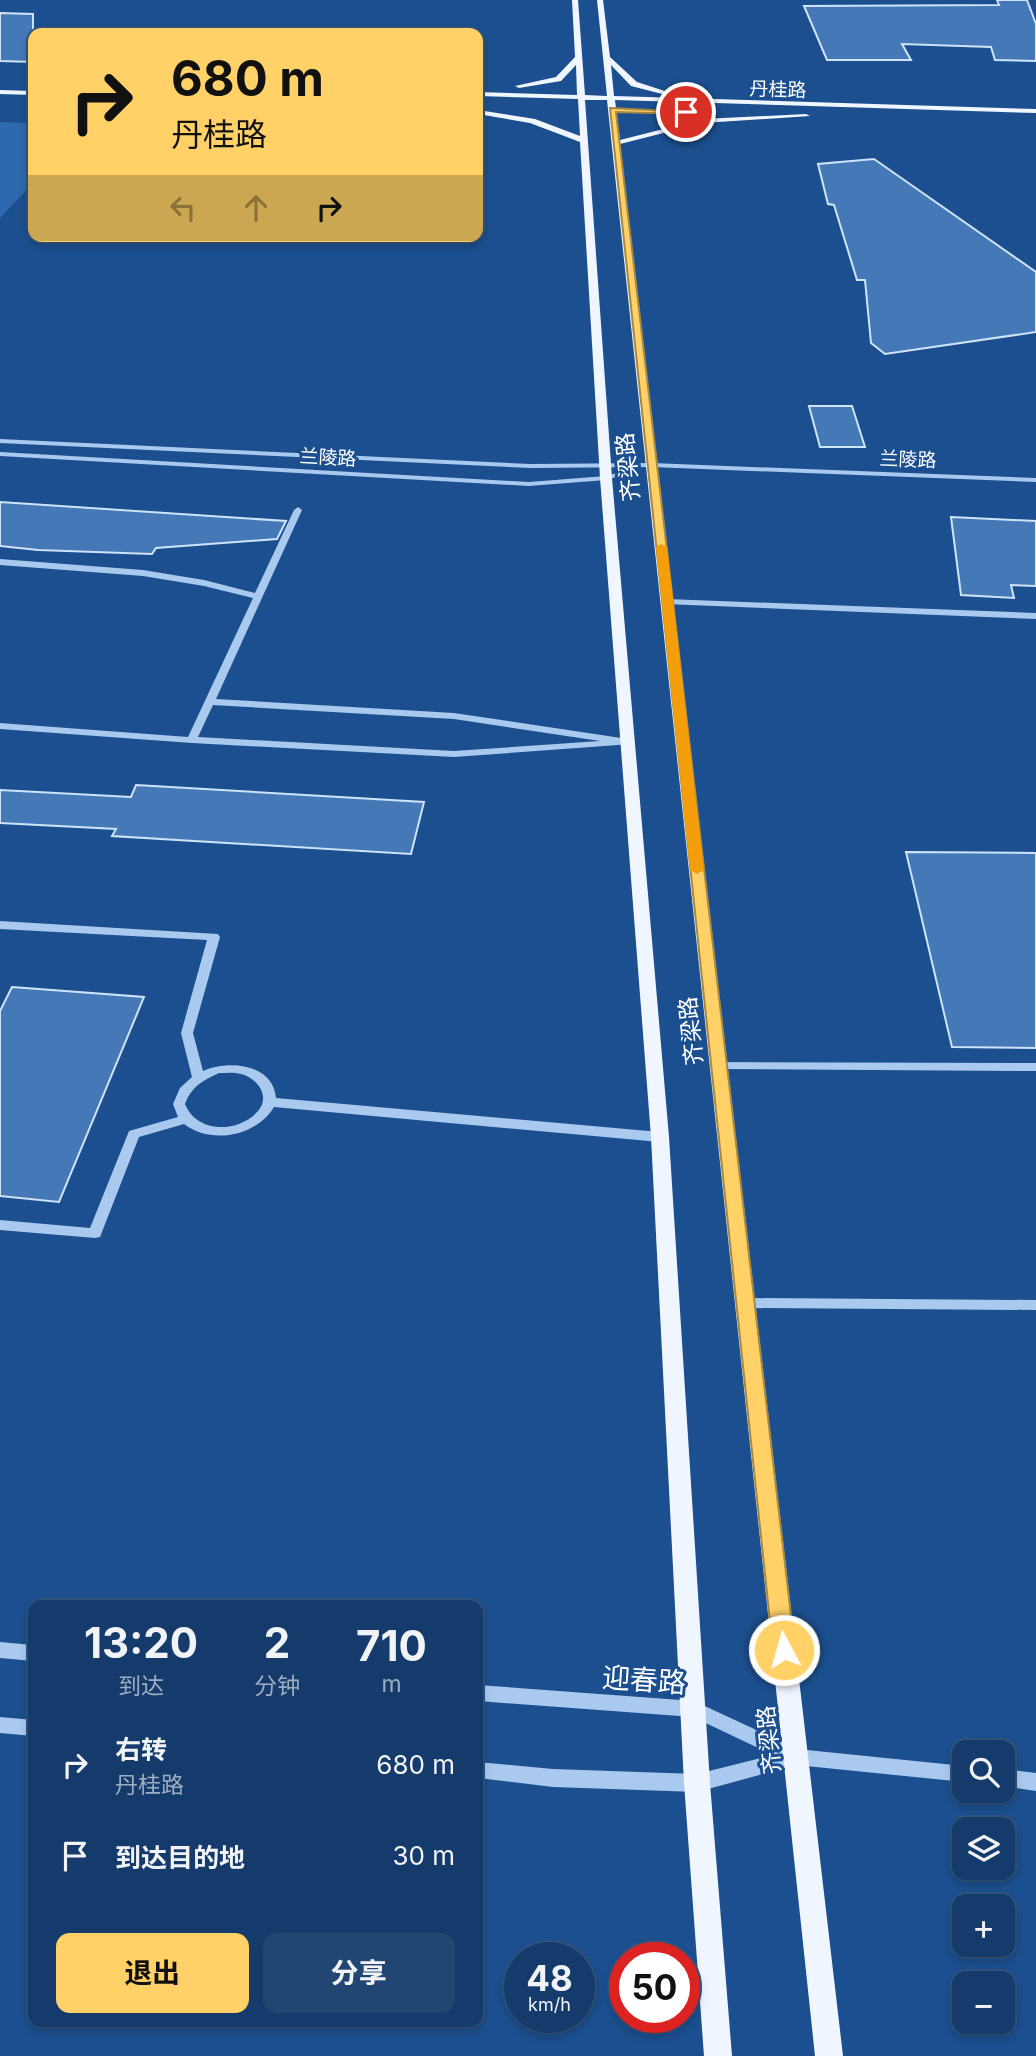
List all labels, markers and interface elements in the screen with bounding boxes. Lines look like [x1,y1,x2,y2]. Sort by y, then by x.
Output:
text: 680 m [171,49,324,108]
icon: right [56,56,147,147]
street label: 丹桂路 [749,77,807,102]
pin [656,82,716,142]
icon: arrive [667,93,705,131]
text: 丹桂路 [171,115,267,154]
icon: left [164,189,202,227]
icon: ahead [237,189,275,227]
icon: right [310,189,348,227]
street label: 齐梁路 [610,431,646,503]
street label: 兰陵路 [299,445,357,470]
street label: 兰陵路 [879,447,937,472]
street label: 齐梁路 [673,995,709,1067]
position arrow [747,1613,821,1687]
text: 13:20 [84,1617,198,1668]
text: 2 [264,1617,290,1668]
text: 710 [356,1620,427,1671]
street label: 迎春路 [601,1660,687,1700]
text: m [381,1670,402,1698]
text: 到达 [118,1672,164,1700]
text: 分钟 [254,1672,300,1700]
street label: 齐梁路 [751,1704,787,1776]
text: 右转 [115,1734,167,1765]
map controls [952,1740,1015,2034]
button: search [952,1740,1015,1803]
icon: right [56,1746,94,1784]
text: 680 m [376,1749,455,1780]
text: 丹桂路 [115,1771,184,1799]
button: layers [952,1817,1015,1880]
icon: arrive [56,1837,94,1875]
text: 30 m [392,1840,455,1871]
text: 到达目的地 [115,1842,245,1873]
button: + [952,1894,1015,1957]
button: 退出 [56,1933,249,2013]
button: 分享 [263,1933,455,2013]
speed limit sign: 50 [609,1942,700,2033]
text: 48 [526,1957,573,1999]
button: − [952,1971,1015,2034]
text: km/h [528,1994,571,2015]

